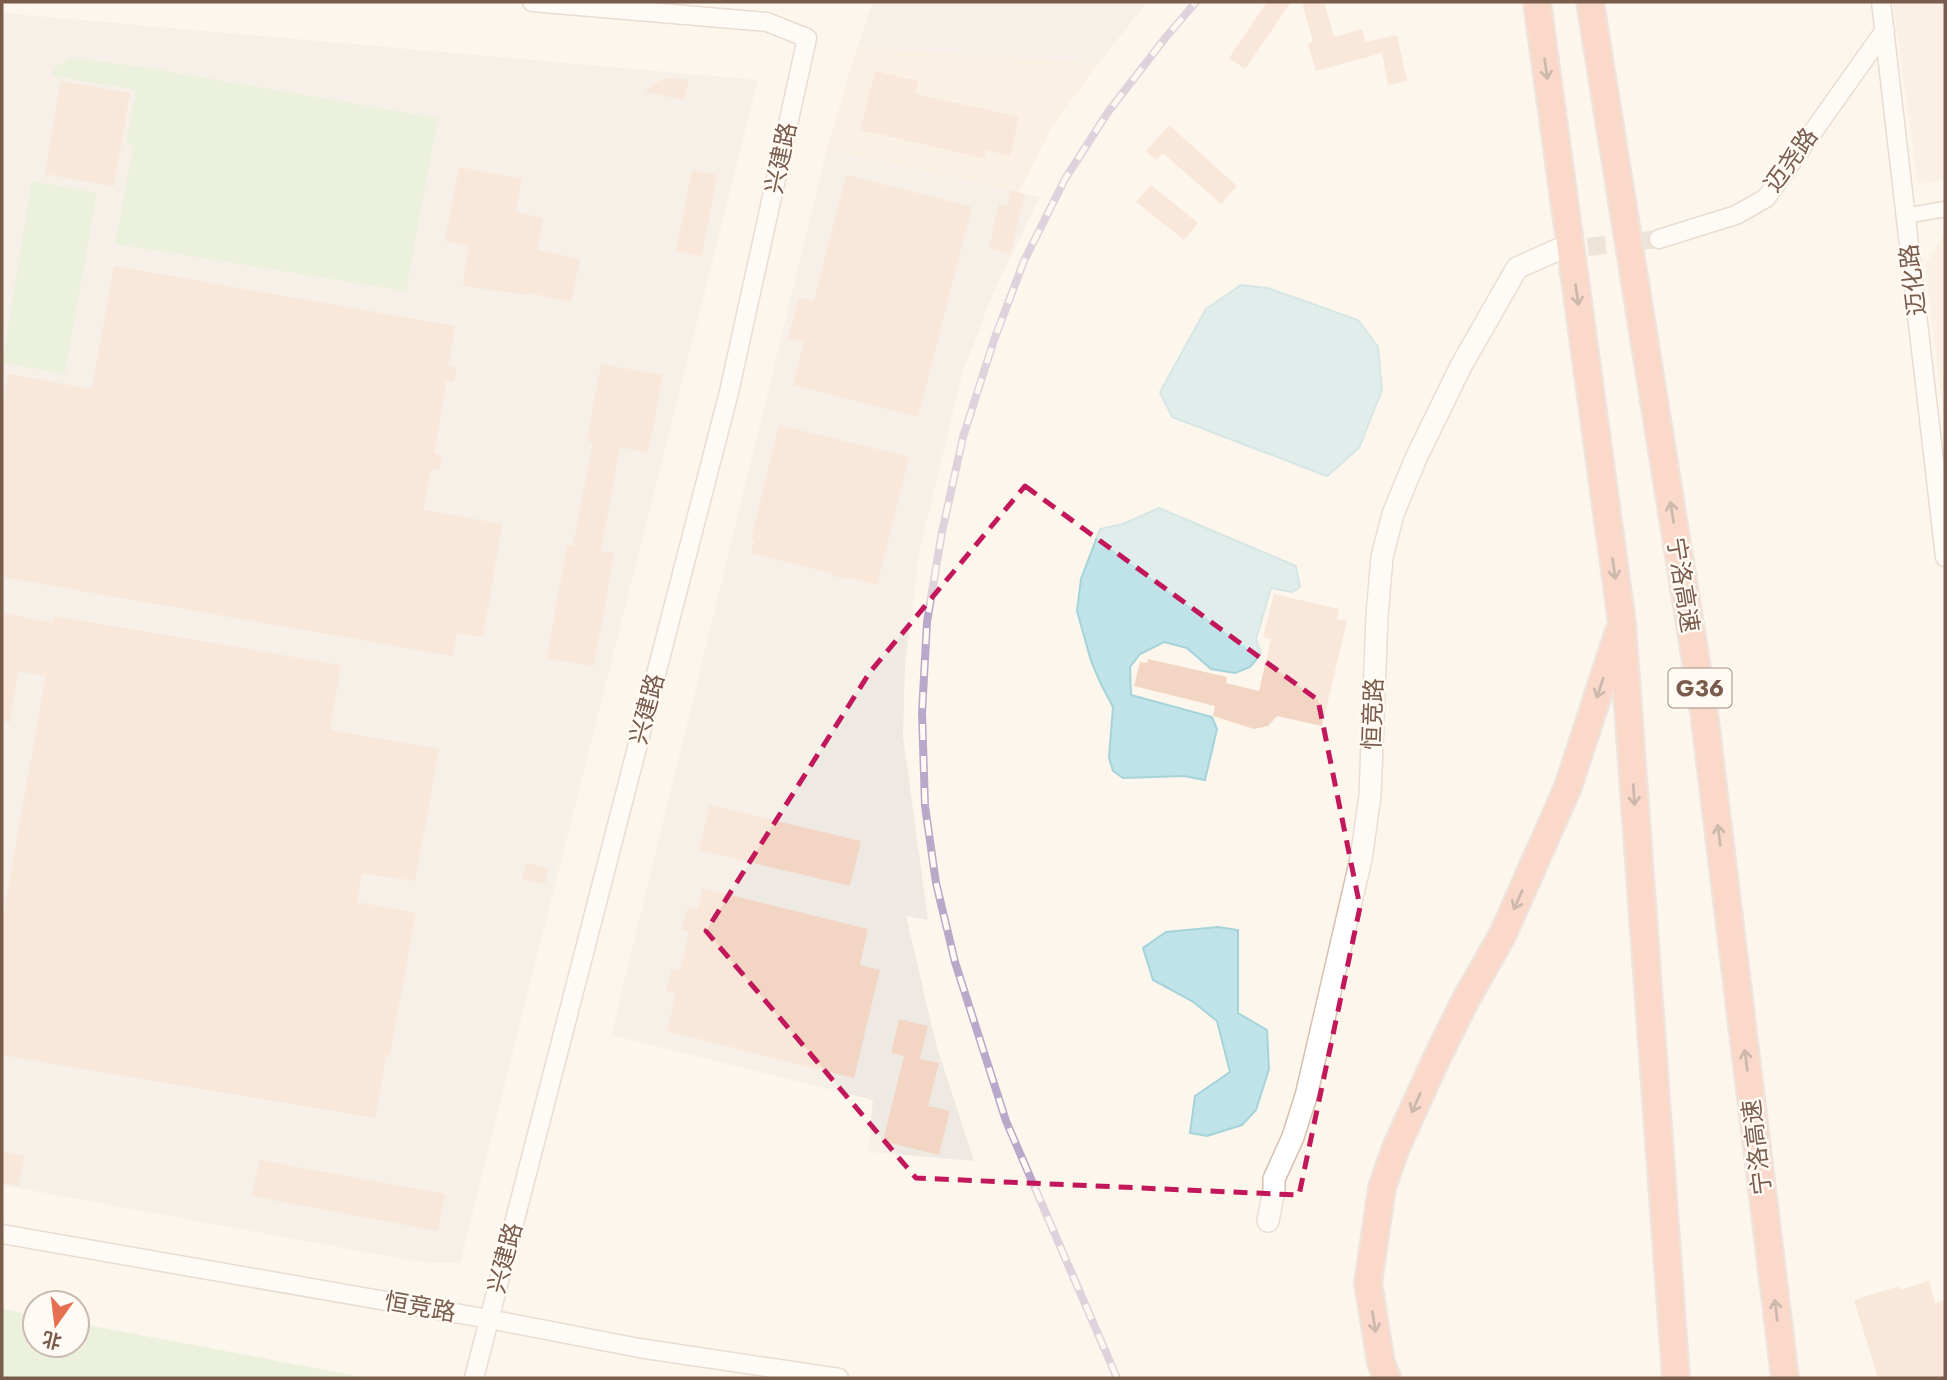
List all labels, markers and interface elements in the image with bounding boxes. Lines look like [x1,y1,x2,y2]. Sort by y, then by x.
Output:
one-way arrow [1539,58,1552,80]
street label: 兴建路 [756,119,805,197]
street label: 迈尧路 [1755,120,1826,199]
street label: 迈化路 [1891,242,1934,318]
one-way arrow [1570,283,1583,306]
one-way arrow [1665,502,1678,524]
street label: 宁洛高速 [1659,535,1708,635]
one-way arrow [1608,557,1621,580]
road number: G36 [1668,668,1732,708]
street label: 兴建路 [620,670,673,748]
one-way arrow [1593,676,1606,698]
street label: 恒竞路 [1354,677,1391,751]
one-way arrow [1628,783,1641,806]
one-way arrow [1712,824,1725,846]
one-way arrow [1511,888,1524,910]
one-way arrow [1740,1050,1753,1072]
one-way arrow [1409,1091,1422,1113]
street label: 宁洛高速 [1733,1097,1780,1197]
street label: 兴建路 [478,1219,531,1297]
street label: 恒竞路 [382,1283,459,1330]
north arrow [21,1289,91,1359]
one-way arrow [1770,1300,1783,1322]
one-way arrow [1368,1310,1381,1333]
text: 北 [40,1325,64,1355]

